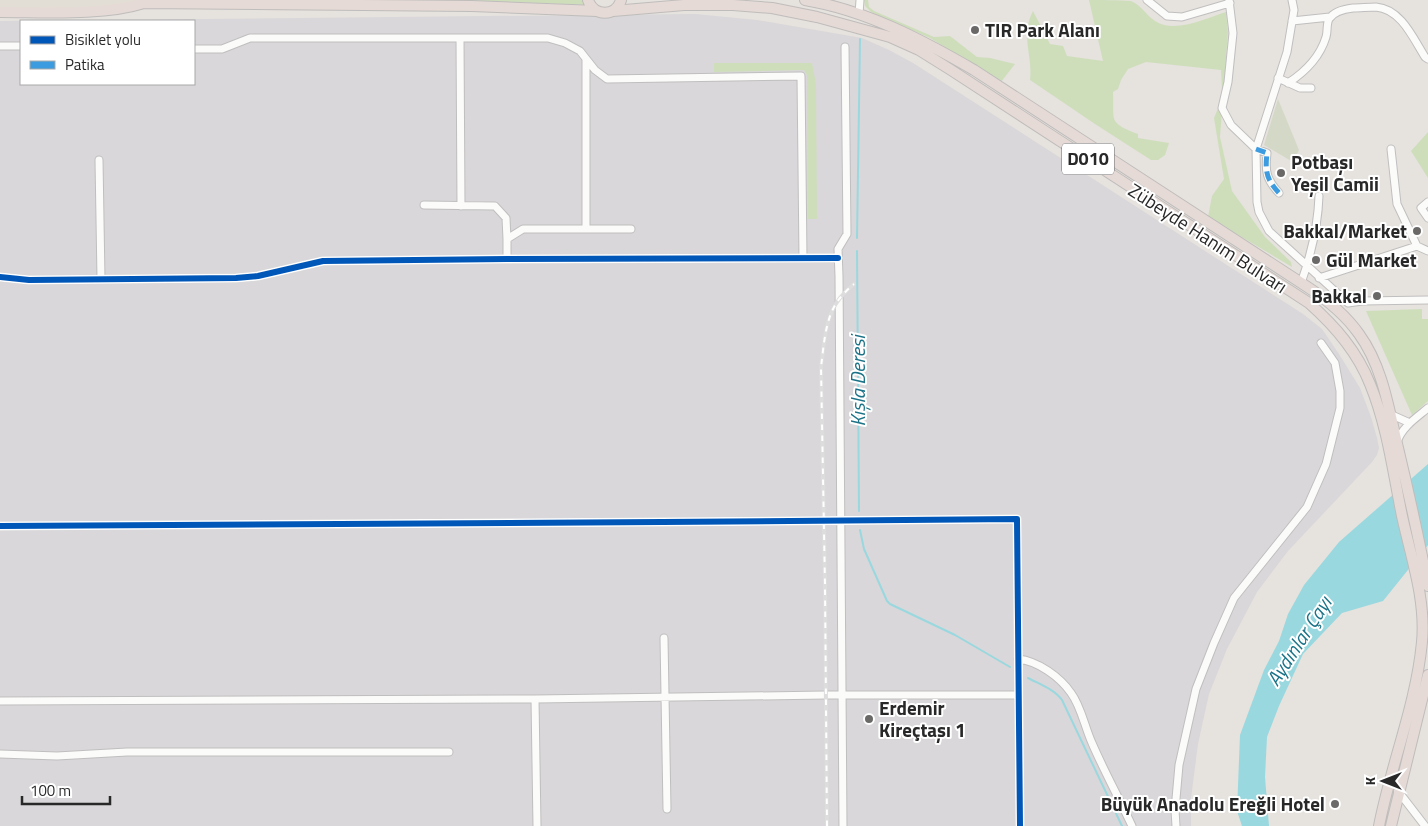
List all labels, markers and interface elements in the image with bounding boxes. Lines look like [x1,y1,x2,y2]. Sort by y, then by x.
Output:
place label: TIR Park Alanı [985,15,1100,44]
legend [20,20,195,85]
marker: TIR Park Alanı [969,24,981,36]
text: Bisiklet yolu [65,28,141,51]
text: Patika [65,53,105,76]
road number: D010 [1062,144,1114,174]
place label: Potbaşı Yeşil Camii [1291,147,1379,198]
marker: Potbaşı Yeşil Camii [1275,167,1287,179]
street label: Zübeyde Hanım Bulvarı [1123,175,1294,300]
place label: Bakkal/Market [1283,216,1407,245]
marker: Bakkal/Market [1411,225,1423,237]
place label: Gül Market [1326,245,1417,274]
marker: Gül Market [1310,254,1322,266]
place label: Bakkal [1311,281,1367,310]
marker: Bakkal [1371,290,1383,302]
water label: Kışla Deresi [842,333,873,427]
water label: Aydınlar Çayı [1258,588,1340,692]
place label: Erdemir Kireçtaşı 1 [879,693,966,744]
marker: Erdemir Kireçtaşı 1 [863,713,875,725]
north arrow [1358,756,1408,806]
scale bar [22,774,110,806]
text: K [1359,776,1380,785]
text: 100 m [30,779,71,802]
place label: Büyük Anadolu Ereğli Hotel [1101,789,1325,818]
marker: Büyük Anadolu Ereğli Hotel [1329,798,1341,810]

